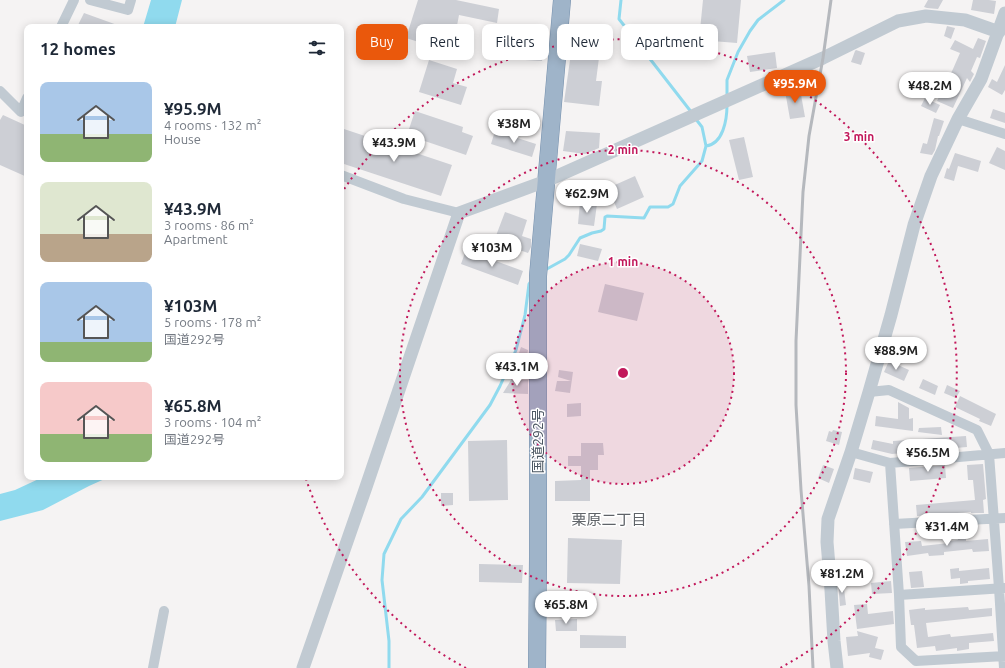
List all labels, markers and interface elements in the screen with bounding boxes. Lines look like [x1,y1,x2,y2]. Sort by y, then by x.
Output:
chip: Buy [356,24,408,60]
chip: Rent [416,24,474,60]
chip: Filters [482,24,549,60]
chip: New [557,24,613,60]
chip: Apartment [621,24,718,60]
icon: filters [306,37,328,59]
text: 12 homes [40,39,116,58]
pin: ¥95.9M [762,70,828,104]
pin: ¥48.2M [897,72,963,106]
text: ¥95.9M [773,76,817,90]
text: ¥48.2M [908,78,952,92]
icon: home [72,98,120,146]
text: ¥95.9M [164,99,222,118]
pin: ¥38M [490,110,538,144]
text: ¥38M [497,116,531,130]
text: 4 rooms · 132 m² [164,118,261,132]
pin: ¥43.9M [361,129,427,163]
text: 3 min [844,130,874,143]
text: House [164,132,201,146]
text: ¥43.9M [372,135,416,149]
text: 2 min [608,143,638,156]
pin: ¥62.9M [554,180,620,214]
text: ¥62.9M [565,186,609,200]
icon: home [72,198,120,246]
text: ¥43.9M [164,199,222,218]
text: 3 rooms · 86 m² [164,218,254,232]
text: Apartment [164,232,228,246]
pin: ¥103M [464,234,520,268]
text: ¥103M [472,240,512,254]
text: 1 min [608,255,638,268]
text: ¥103M [164,296,217,315]
icon: home [72,298,120,346]
text: 5 rooms · 178 m² [164,315,261,329]
text: 国道292号 [164,332,225,346]
pin: ¥88.9M [863,337,929,371]
text: ¥88.9M [874,343,918,357]
pin: ¥43.1M [484,353,550,387]
text: ¥43.1M [495,359,539,373]
centre of rings [616,366,630,380]
text: ¥65.8M [164,396,222,415]
icon: home [72,398,120,446]
street label: 国道292号 [530,408,546,474]
text: 3 rooms · 104 m² [164,415,261,429]
text: 国道292号 [164,432,225,446]
pin: ¥56.5M [895,439,961,473]
text: ¥56.5M [906,445,950,459]
district label: 栗原二丁目 [571,511,647,528]
pin: ¥31.4M [914,513,980,547]
text: ¥31.4M [925,519,969,533]
pin: ¥81.2M [809,560,875,594]
text: ¥81.2M [820,566,864,580]
pin: ¥65.8M [533,591,599,625]
text: ¥65.8M [544,597,588,611]

